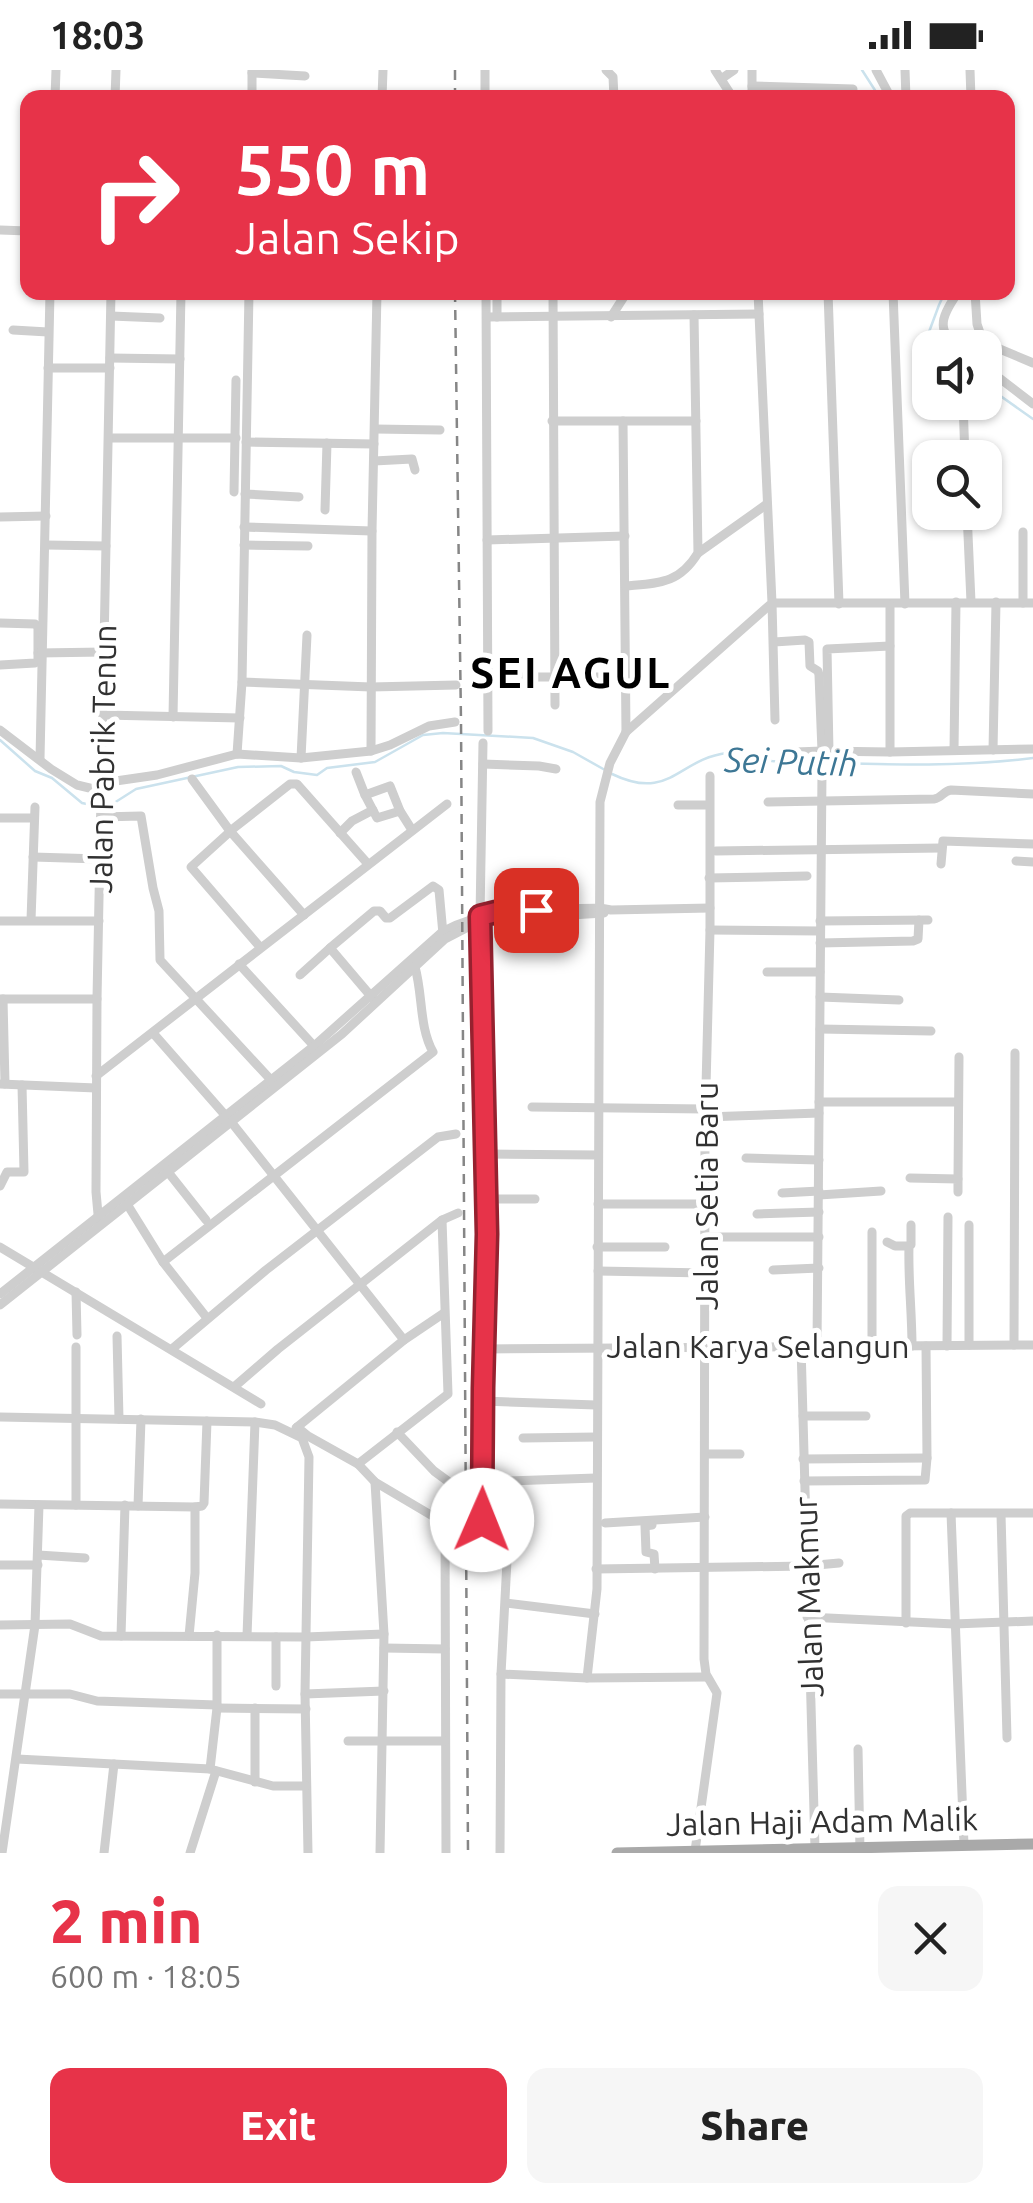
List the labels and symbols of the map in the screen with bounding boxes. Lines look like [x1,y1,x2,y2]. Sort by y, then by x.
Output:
street label: Jalan Pabrik Tenun [82,624,122,894]
district label: SEI AGUL [470,649,672,696]
water label: Sei Putih [723,739,858,783]
pin [494,868,579,953]
street label: Jalan Setia Baru [688,1082,724,1310]
street label: Jalan Karya Selangun [606,1328,910,1364]
position arrow [430,1468,534,1572]
street label: Jalan Makmur [787,1496,829,1698]
street label: Jalan Haji Adam Malik [666,1800,978,1842]

